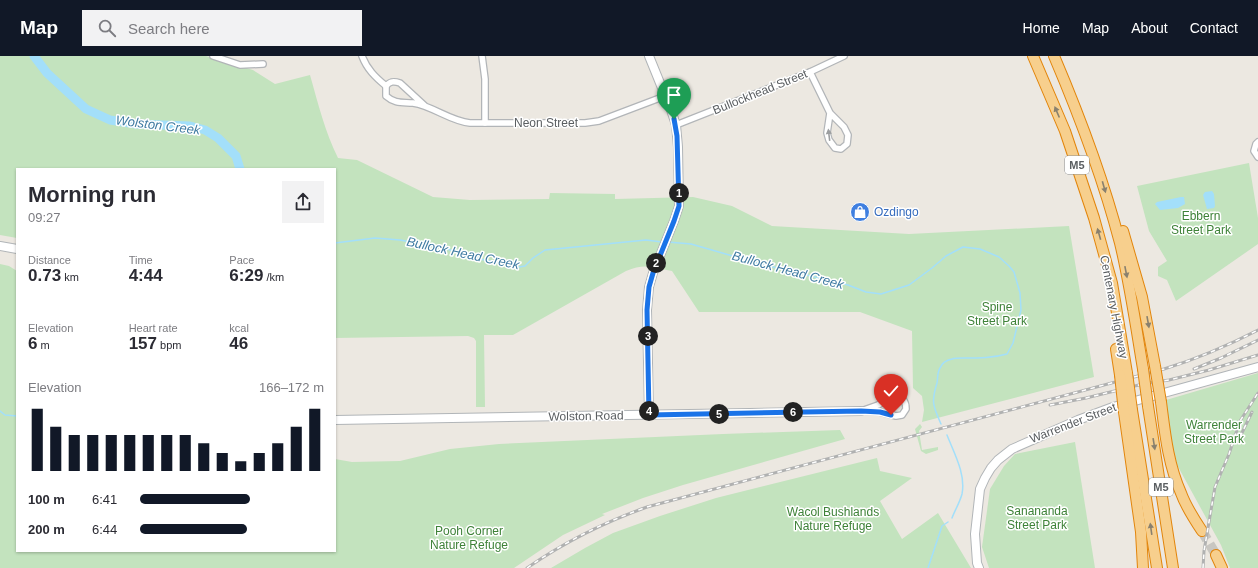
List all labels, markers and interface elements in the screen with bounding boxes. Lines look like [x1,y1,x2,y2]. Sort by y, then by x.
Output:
search box [82,10,362,46]
text: Map [20,17,58,38]
icon: search [96,17,118,39]
text: Search here [128,20,210,37]
text: Home [1023,20,1060,36]
text: Map [1082,20,1109,36]
text: About [1131,20,1168,36]
text: Contact [1190,20,1238,36]
street label: Bullockhead Street [711,66,810,117]
pin [657,78,691,119]
icon: arrive [663,84,685,106]
one-way arrow [1054,106,1060,117]
water label: Wolston Creek [115,112,203,138]
street label: Neon Street [514,116,579,130]
one-way arrow [826,128,832,141]
road number: M5 [1065,156,1089,174]
button: share [282,181,324,223]
one-way arrow [1101,181,1107,193]
text: Morning run [28,182,156,207]
pin: 1 [669,183,689,203]
text: 1 [676,187,682,199]
shop icon: Ozdingo [849,201,871,223]
place label: Ozdingo [874,205,919,219]
park label: Ebbern Street Park [1171,209,1232,237]
text: 09:27 [28,210,61,225]
one-way arrow [1096,228,1102,240]
water label: Bullock Head Creek [405,234,522,273]
water label: Bullock Head Creek [731,248,847,292]
pin: 2 [646,253,666,273]
text: Distance [28,254,71,266]
text: Time [129,254,153,266]
text: Pace [229,254,254,266]
street label: Centenary Highway [1097,254,1131,360]
text: 2 [653,257,659,269]
text: 0.73 [28,266,61,285]
text: 4:44 [129,266,163,285]
text: 6:29 [229,266,263,285]
one-way arrow [1123,266,1129,278]
text: km [61,271,79,283]
text: /km [263,271,284,283]
park label: Spine Street Park [967,300,1028,328]
one-way arrow [1145,316,1151,328]
text: Elevation [28,322,73,334]
text: Heart rate [129,322,178,334]
text: kcal [229,322,249,334]
pin: 3 [638,326,658,346]
text: 3 [645,330,651,342]
text: 6 [28,334,37,353]
text: 157 [129,334,157,353]
text: 46 [229,334,248,353]
text: m [37,339,50,351]
text: bpm [157,339,182,351]
pin [874,374,908,415]
text: Elevation [28,380,81,395]
text: 166–172 m [259,380,324,395]
icon: check [880,380,902,402]
street label: Warrender Street [1028,400,1119,446]
pin: 4 [639,401,659,421]
pin: 6 [783,402,803,422]
pin: 5 [709,404,729,424]
text: 4 [646,405,652,417]
text: 6 [790,406,796,418]
street label: Wolston Road [548,408,624,424]
text: 5 [716,408,722,420]
park label: Warrender Street Park [1184,418,1245,446]
one-way arrow [1151,438,1157,450]
road number: M5 [1149,478,1173,496]
text: 100 m [28,492,65,507]
text: 6:41 [92,492,117,507]
park label: Sanananda Street Park [1006,504,1068,532]
park label: Wacol Bushlands Nature Refuge [787,505,879,533]
text: 200 m [28,522,65,537]
text: 6:44 [92,522,117,537]
one-way arrow [1148,523,1154,535]
park label: Pooh Corner Nature Refuge [430,524,508,552]

